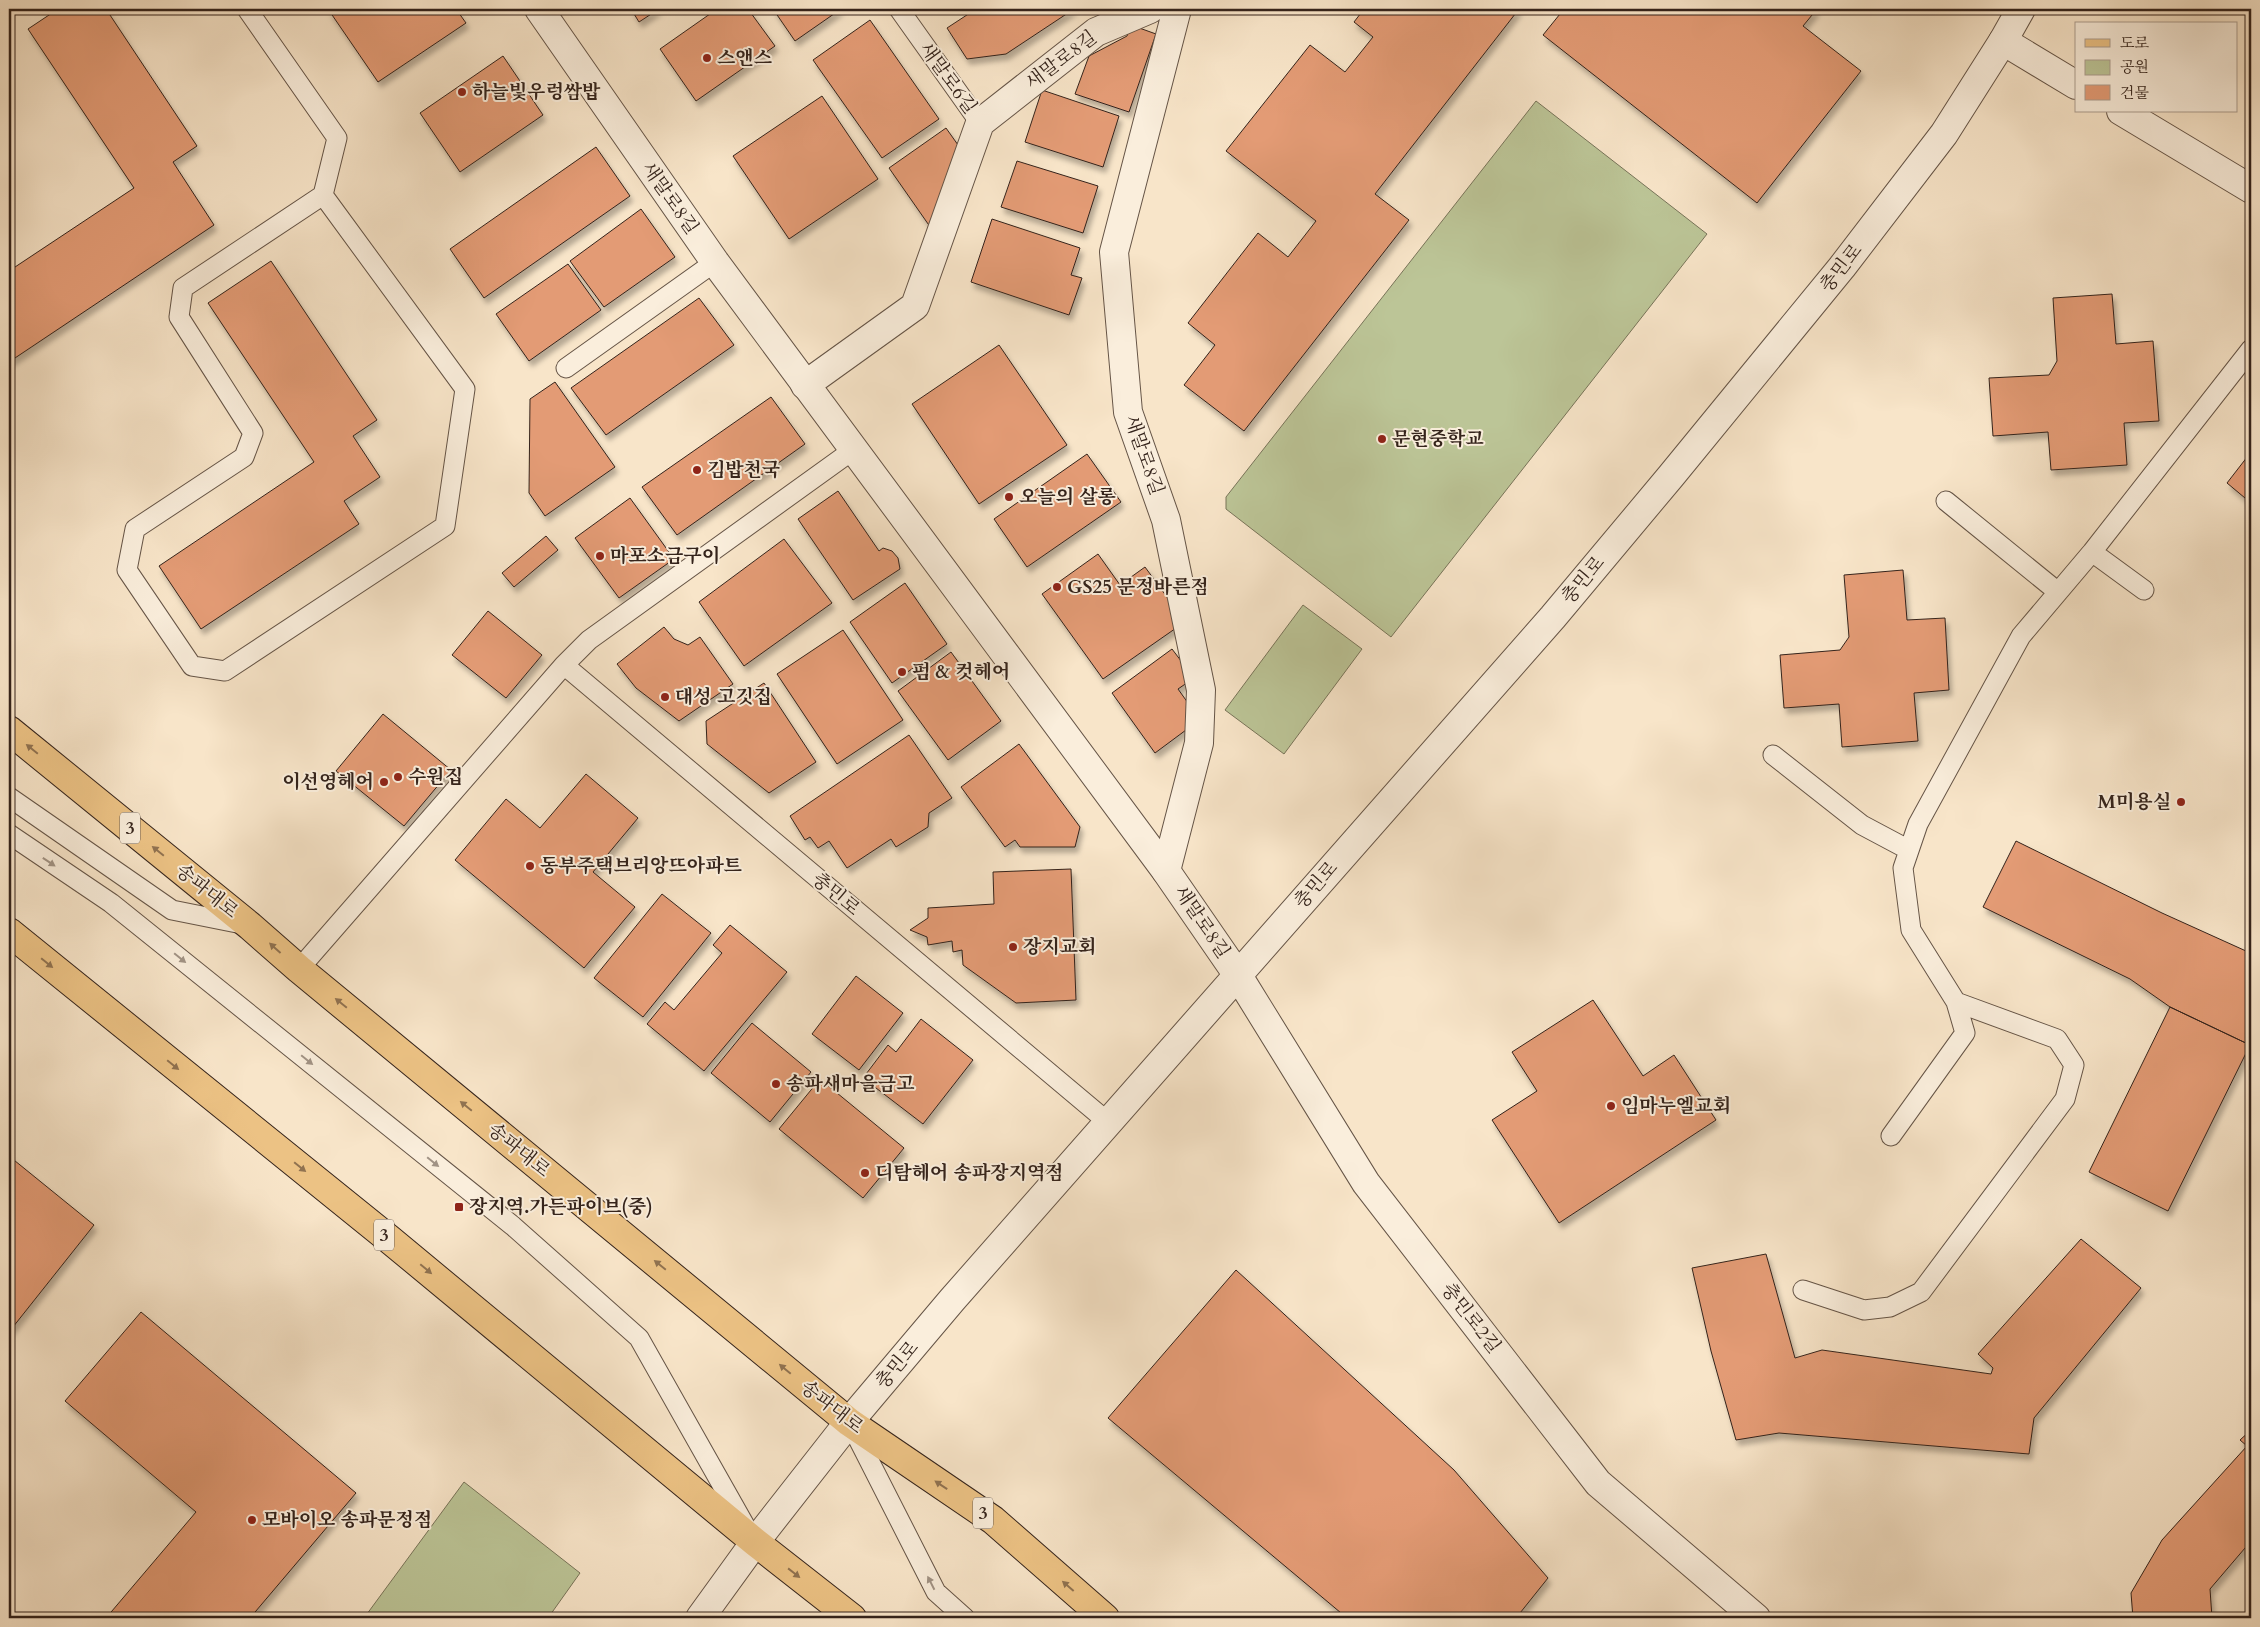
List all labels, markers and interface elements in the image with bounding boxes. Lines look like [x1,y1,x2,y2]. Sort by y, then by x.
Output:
legend [2075,22,2238,112]
street label: 새말로8길 [1020,25,1102,95]
text: 도로 [2120,33,2149,53]
street label: 새말로6길 [913,37,983,119]
place label: 스앤스 [717,45,773,71]
marker: 스앤스 [701,52,713,64]
text: 공원 [2120,57,2149,77]
place label: 하늘빛우렁쌈밥 [472,79,601,105]
text: 건물 [2120,83,2149,103]
marker: 하늘빛우렁쌈밥 [456,86,468,98]
street label: 새말로8길 [636,156,704,240]
street label: 충민로 [1814,238,1868,298]
street label: 새말로8길 [1118,411,1170,499]
place label: 문현중학교 [1392,426,1484,452]
marker: 문현중학교 [1376,433,1388,445]
place label: 김밥천국 [707,457,780,483]
marker: 김밥천국 [691,464,703,476]
place label: 오늘의 살롱 [1019,484,1116,510]
marker: 오늘의 살롱 [1003,491,1015,503]
place label: 마포소금구이 [610,543,720,569]
marker: 마포소금구이 [594,550,606,562]
street label: 충민로 [1555,551,1611,609]
place label: GS25 문정바른점 [1067,574,1209,600]
marker: GS25 문정바른점 [1051,581,1063,593]
place label: 펌 & 컷헤어 [912,659,1010,685]
marker: 펌 & 컷헤어 [896,666,908,678]
place label: 대성 고깃집 [675,684,772,710]
marker: 대성 고깃집 [659,691,671,703]
one-way arrow [26,743,39,754]
place label: 수원집 [408,764,463,790]
place label: 이선영헤어 [282,769,374,795]
marker: 수원집 [392,771,404,783]
marker: 이선영헤어 [378,776,390,788]
place label: M미용실 [2097,789,2171,815]
marker: M미용실 [2175,796,2187,808]
road number: 3 [120,812,140,844]
one-way arrow [152,846,164,857]
place label: 동부주택브리앙뜨아파트 [540,853,743,879]
street label: 충민로 [1288,856,1344,914]
one-way arrow [43,857,56,866]
street label: 송파대로 [170,858,244,924]
marker: 동부주택브리앙뜨아파트 [524,860,536,872]
street label: 충민로 [807,866,865,922]
street label: 새말로8길 [1168,880,1236,964]
place label: 장지교회 [1023,934,1096,960]
marker: 장지교회 [1007,941,1019,953]
one-way arrow [269,942,281,954]
one-way arrow [173,952,186,963]
one-way arrow [40,957,53,968]
one-way arrow [334,998,347,1009]
one-way arrow [300,1054,313,1065]
one-way arrow [166,1059,179,1070]
place label: 송파새마을금고 [786,1071,915,1097]
marker: 송파새마을금고 [770,1078,782,1090]
place label: 임마누엘교회 [1621,1093,1731,1119]
marker: 임마누엘교회 [1605,1100,1617,1112]
one-way arrow [460,1101,473,1112]
street label: 송파대로 [482,1117,556,1183]
one-way arrow [426,1156,439,1167]
place label: 디탐헤어 송파장지역점 [875,1160,1064,1186]
one-way arrow [293,1161,306,1172]
marker: 디탐헤어 송파장지역점 [859,1167,871,1179]
place label: 장지역.가든파이브(중) [469,1194,653,1220]
marker: 장지역.가든파이브(중) [453,1201,465,1213]
road number: 3 [374,1220,394,1250]
one-way arrow [653,1259,666,1270]
one-way arrow [419,1264,432,1275]
street label: 충민로2길 [1435,1277,1507,1359]
street label: 충민로 [869,1336,925,1394]
one-way arrow [778,1363,791,1374]
street label: 송파대로 [795,1374,869,1440]
one-way arrow [935,1480,948,1490]
road number: 3 [973,1498,993,1529]
place label: 모바이오 송파문정점 [262,1507,432,1533]
marker: 모바이오 송파문정점 [246,1514,258,1526]
one-way arrow [787,1567,800,1578]
one-way arrow [927,1576,935,1591]
one-way arrow [1063,1580,1075,1592]

